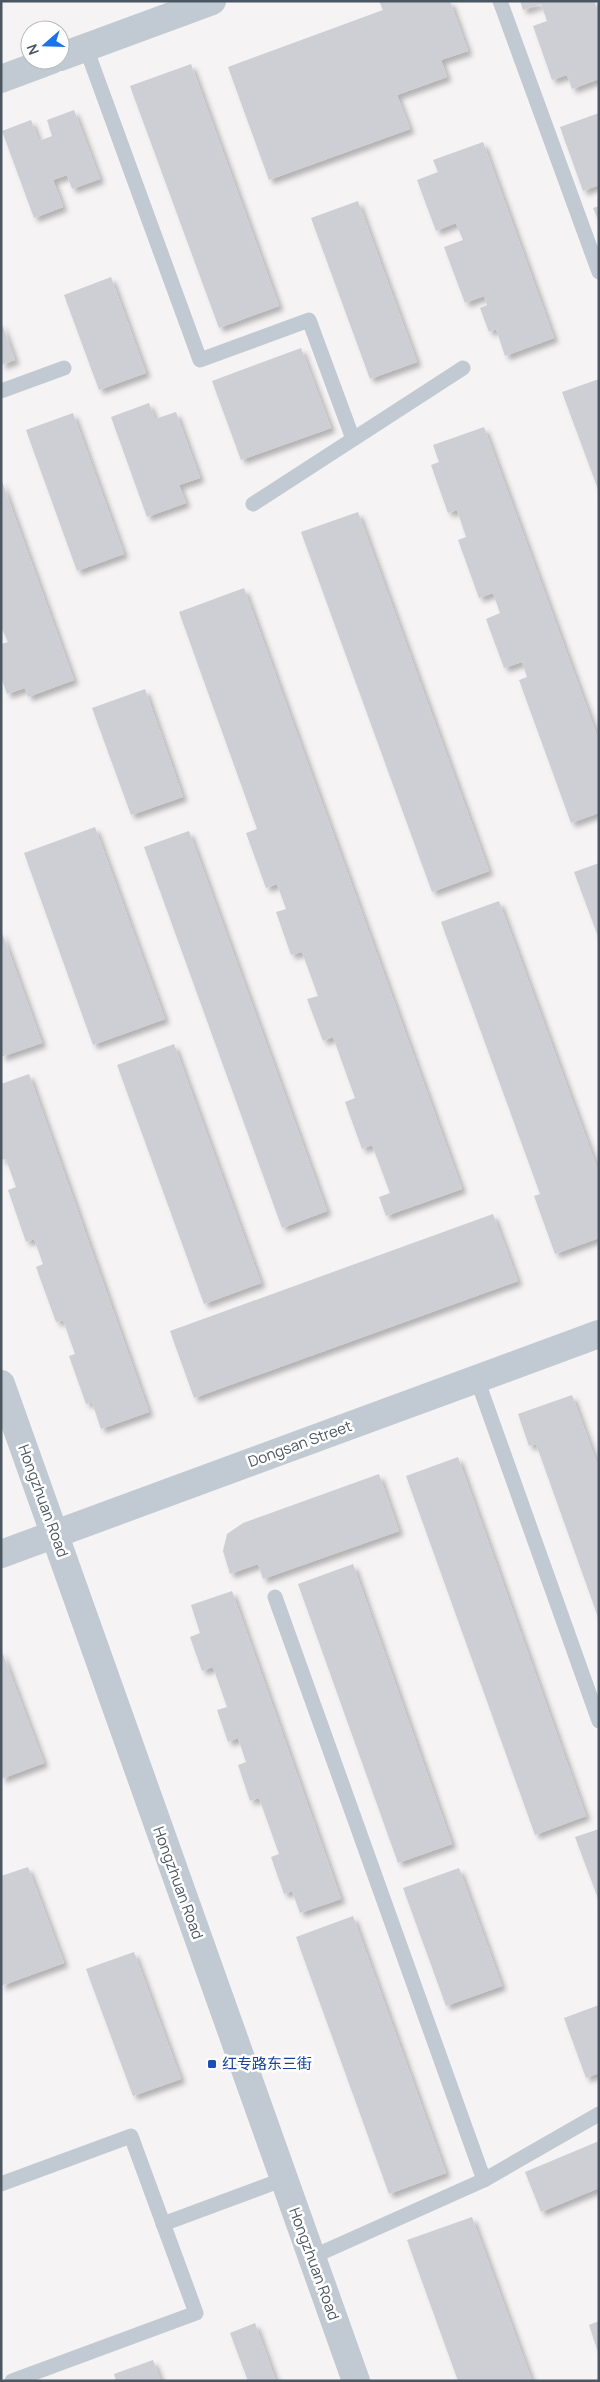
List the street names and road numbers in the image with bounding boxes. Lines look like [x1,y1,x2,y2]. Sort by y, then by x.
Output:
street label: Dongsan Street [245,1415,355,1472]
street label: Hongzhuan Road [13,1442,74,1560]
street label: Hongzhuan Road [148,1824,209,1942]
street label: Hongzhuan Road [284,2205,345,2323]

